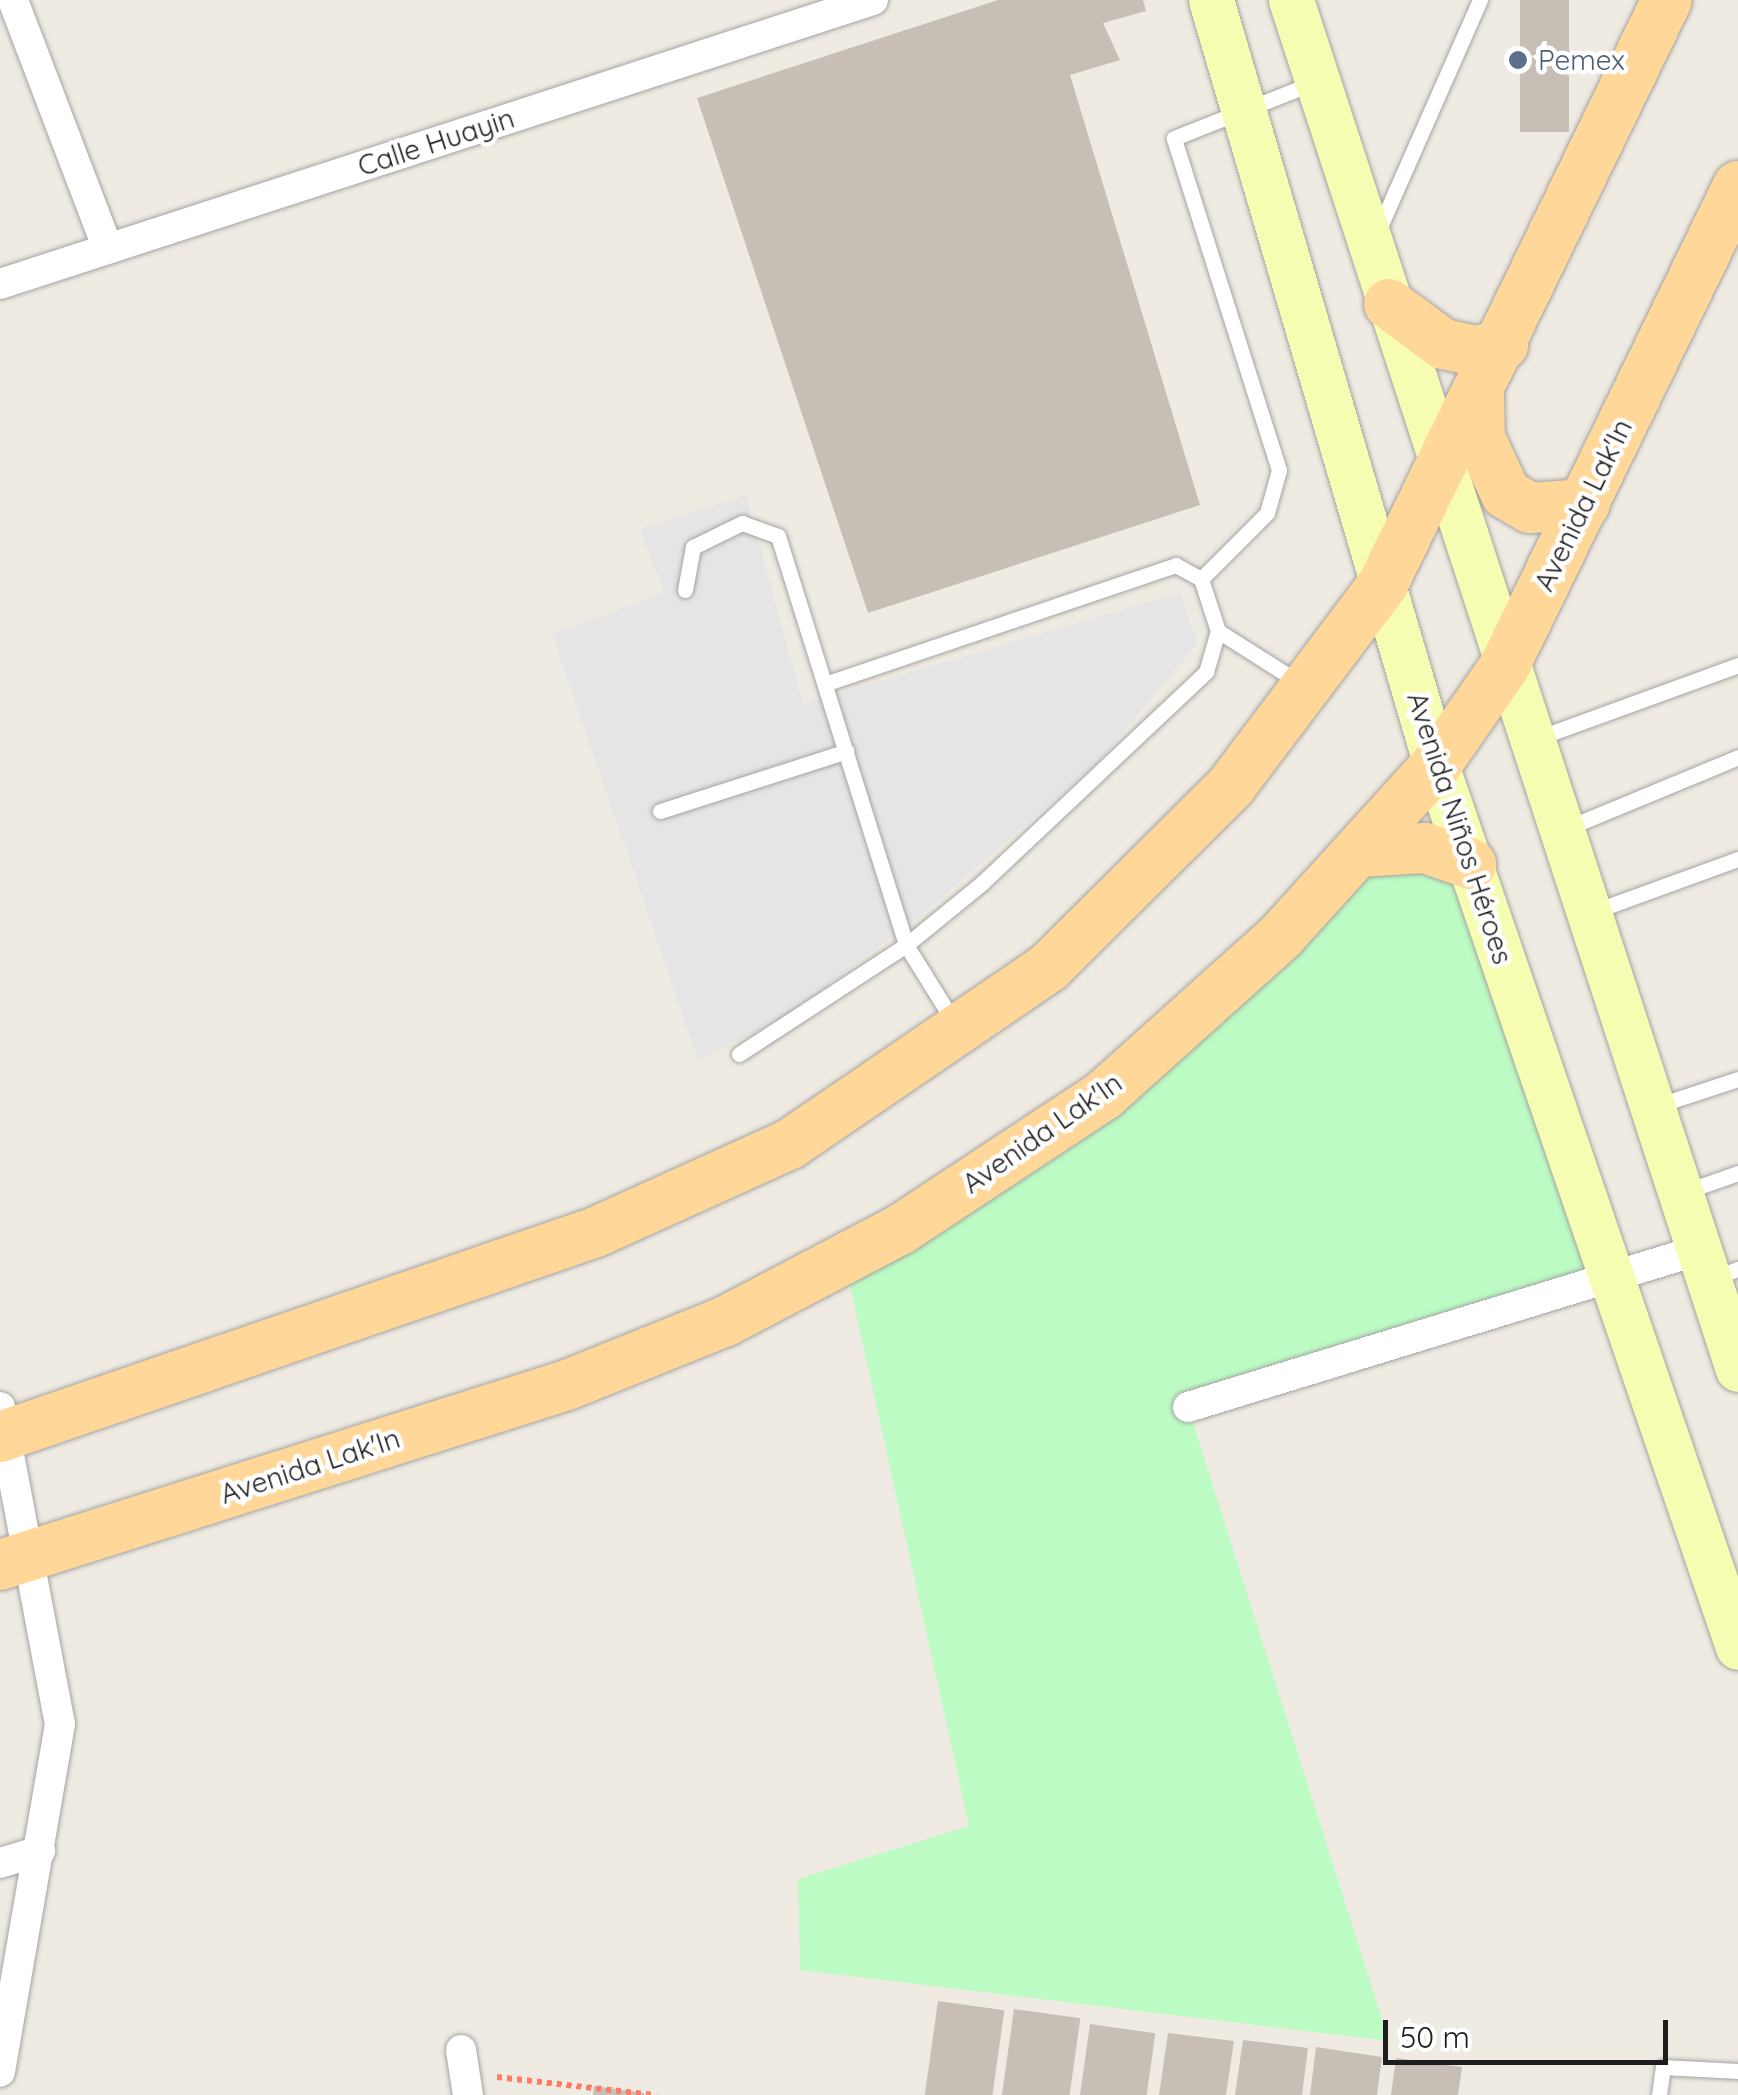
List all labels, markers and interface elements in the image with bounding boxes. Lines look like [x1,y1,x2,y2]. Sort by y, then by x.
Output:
place label: Pemex [1538,43,1625,77]
marker: Pemex [1507,49,1529,71]
street label: Calle Huayin [354,101,518,183]
street label: Avenida Lak'In [1527,414,1639,596]
street label: Avenida Niños Héroes [1400,688,1520,968]
street label: Avenida Lak'In [956,1066,1128,1200]
street label: Avenida Lak'In [216,1421,404,1511]
scale bar [1388,2000,1673,2062]
text: 50 m [1400,2018,1470,2056]

